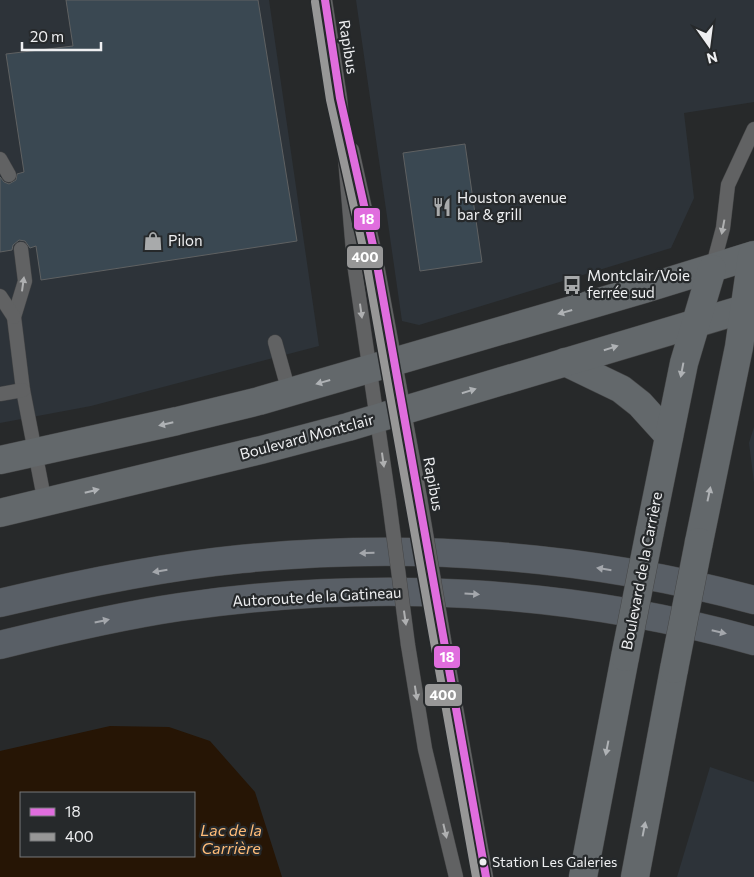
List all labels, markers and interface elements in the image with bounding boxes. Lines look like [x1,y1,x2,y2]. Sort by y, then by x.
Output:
street label: Rapibus [336,18,362,75]
scale bar [22,20,101,52]
north arrow [684,20,734,70]
text: 20 m [30,27,64,45]
text: N [705,49,719,68]
place label: Houston avenue bar & grill [457,188,567,223]
restaurant icon: Houston avenue bar & grill [431,196,453,218]
line badge: 18 [353,207,381,231]
text: 18 [360,210,375,227]
one-way arrow [718,220,726,236]
shop icon: Pilon [142,230,164,252]
place label: Pilon [168,231,203,249]
line badge: 400 [346,245,384,269]
text: 400 [351,248,379,265]
place label: Montclair/Voie ferrée sud [587,266,690,301]
bus stop icon: Montclair/Voie ferrée sud [561,274,583,296]
one-way arrow [19,275,27,291]
one-way arrow [358,304,366,320]
one-way arrow [557,308,572,316]
one-way arrow [604,344,619,352]
one-way arrow [678,363,686,379]
one-way arrow [315,379,330,387]
one-way arrow [462,387,477,394]
street label: Boulevard Montclair [238,409,376,463]
one-way arrow [158,420,173,428]
one-way arrow [380,452,388,468]
street label: Rapibus [420,455,448,512]
one-way arrow [705,486,713,501]
one-way arrow [85,487,100,495]
street label: Boulevard de la Carrière [617,490,665,651]
one-way arrow [359,549,375,557]
one-way arrow [595,565,611,573]
one-way arrow [151,567,167,575]
street label: Autoroute de la Gatineau [232,583,402,609]
one-way arrow [465,590,481,598]
one-way arrow [401,611,409,627]
one-way arrow [94,617,109,625]
one-way arrow [711,628,726,636]
line badge: 18 [433,645,461,669]
text: 18 [440,648,455,665]
line badge: 400 [424,683,463,707]
one-way arrow [412,686,420,702]
text: 400 [429,686,457,703]
one-way arrow [602,740,610,756]
legend [20,792,195,857]
text: 18 [65,802,81,820]
water label: Lac de la Carrière [200,820,262,857]
one-way arrow [641,821,649,837]
one-way arrow [441,823,449,838]
text: 400 [65,827,94,845]
place label: Station Les Galeries [492,853,617,870]
marker: Station Les Galeries [478,857,488,867]

